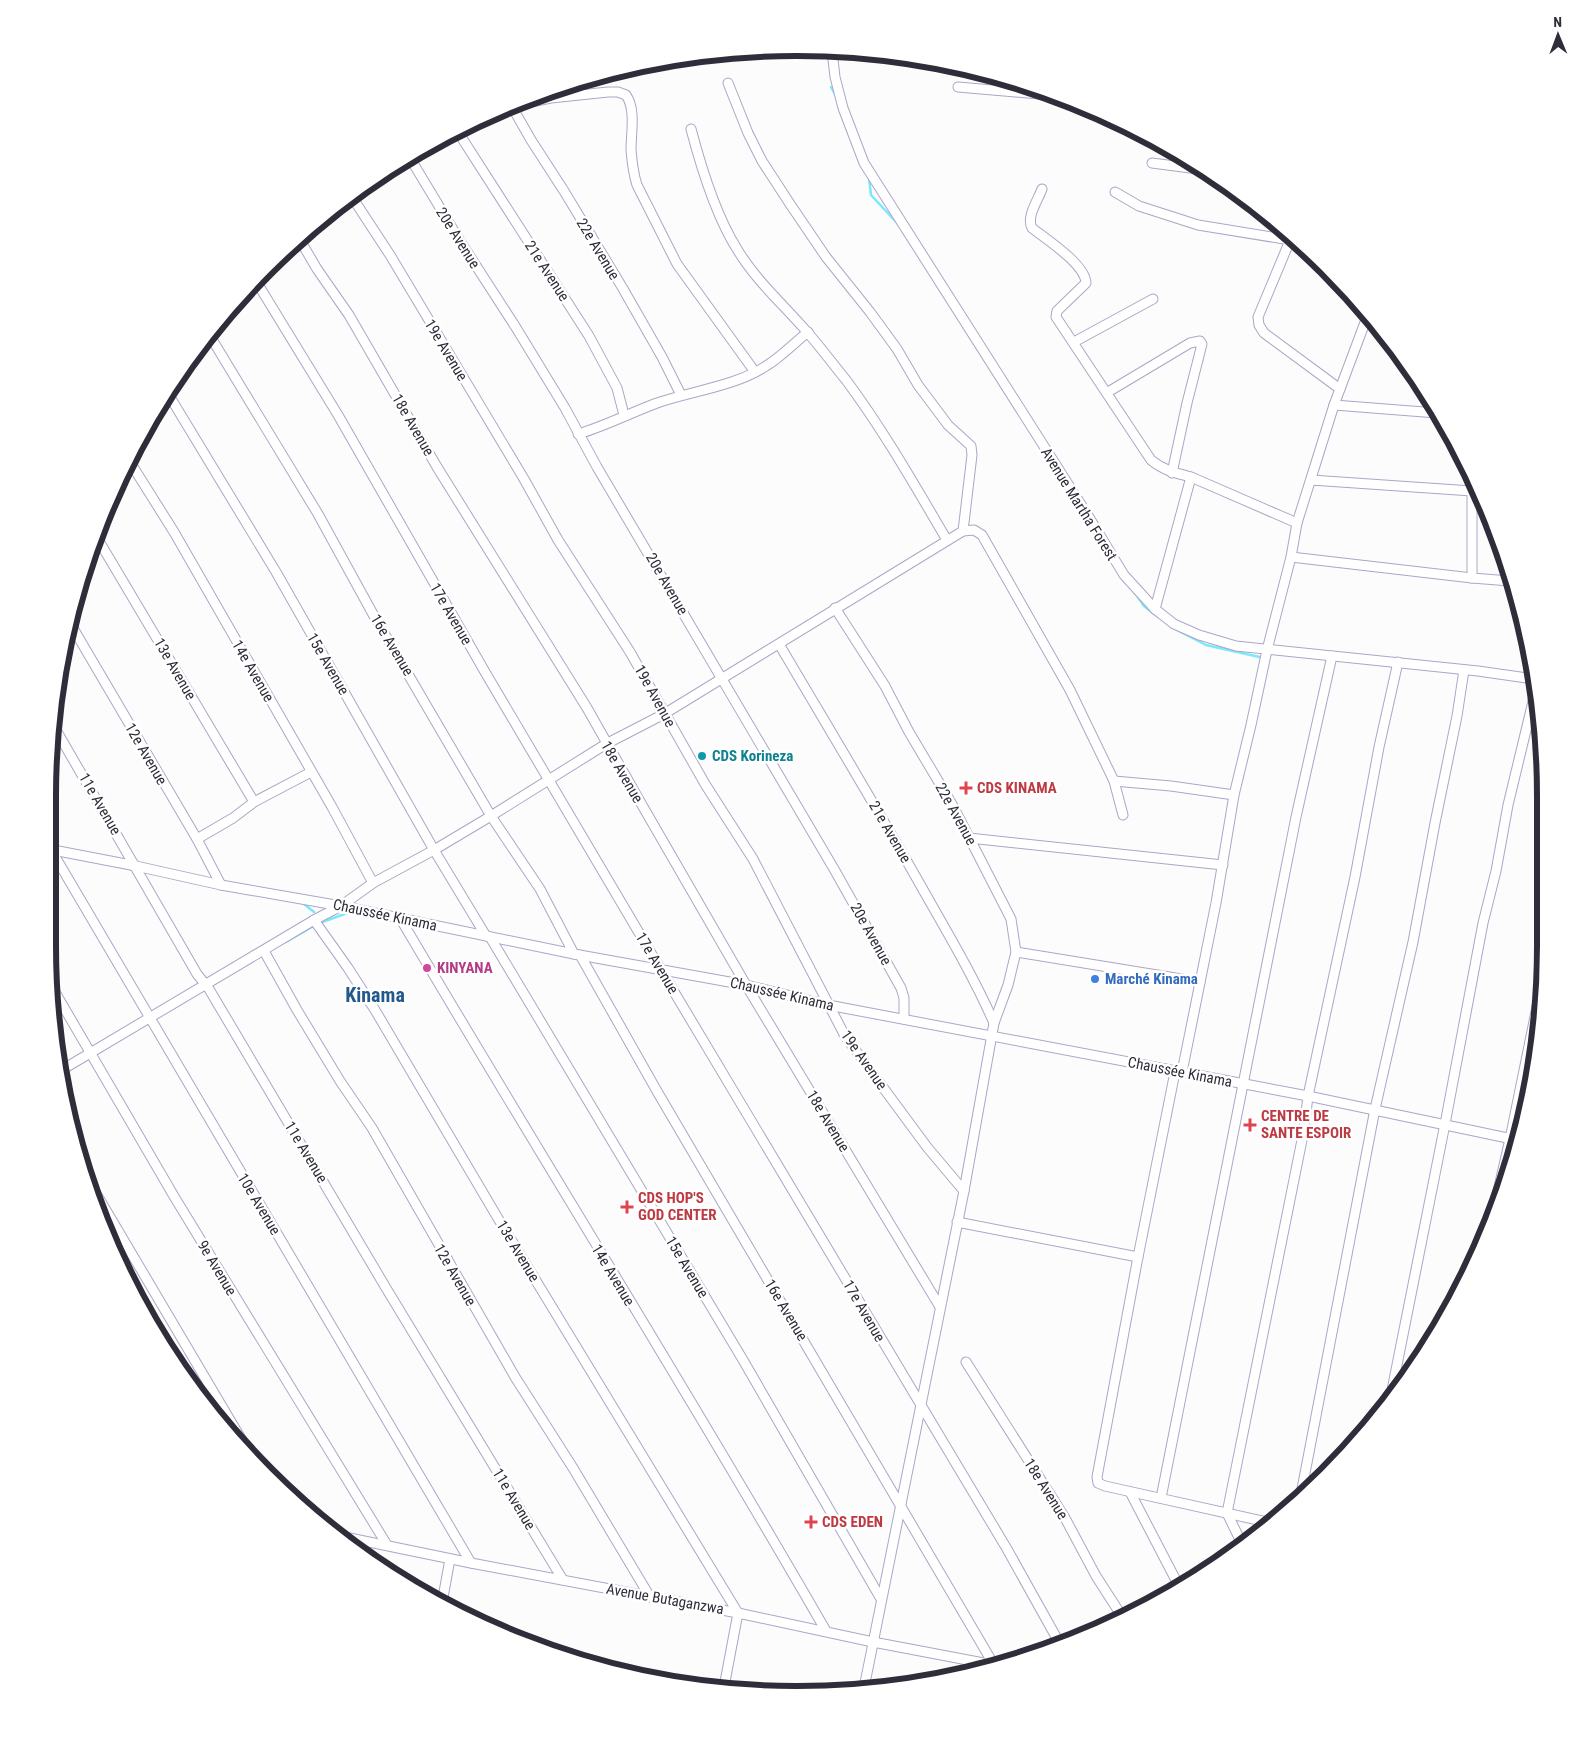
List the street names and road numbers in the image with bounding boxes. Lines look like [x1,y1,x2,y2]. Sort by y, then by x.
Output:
street label: 20e Avenue [432,204,484,272]
street label: 22e Avenue [573,215,623,283]
street label: 21e Avenue [521,237,573,305]
street label: 19e Avenue [421,316,471,384]
street label: 18e Avenue [388,391,438,459]
street label: Avenue Martha Forest [1037,444,1121,564]
street label: 20e Avenue [642,550,692,618]
street label: 17e Avenue [426,580,476,648]
street label: 16e Avenue [367,611,417,679]
street label: 15e Avenue [303,630,353,698]
street label: 13e Avenue [150,635,200,703]
street label: 14e Avenue [228,637,278,705]
street label: 19e Avenue [631,662,679,730]
street label: 12e Avenue [121,720,171,788]
street label: 18e Avenue [597,738,647,806]
street label: 11e Avenue [75,770,125,838]
street label: 22e Avenue [932,780,980,848]
street label: 21e Avenue [865,798,915,866]
street label: Chaussée Kinama [331,895,439,935]
street label: 20e Avenue [847,900,895,968]
street label: 17e Avenue [632,929,682,997]
street label: Chaussée Kinama [728,973,836,1015]
street label: 19e Avenue [837,1027,891,1093]
street label: Chaussée Kinama [1126,1053,1234,1091]
street label: 18e Avenue [803,1087,853,1155]
street label: 11e Avenue [281,1118,331,1186]
street label: 10e Avenue [234,1170,284,1238]
street label: 13e Avenue [493,1217,543,1285]
street label: 15e Avenue [662,1233,712,1301]
street label: 9e Avenue [194,1237,240,1299]
street label: 12e Avenue [430,1241,480,1309]
street label: 14e Avenue [588,1241,638,1309]
street label: 16e Avenue [761,1276,811,1344]
street label: 17e Avenue [839,1277,889,1345]
street label: 18e Avenue [1020,1455,1072,1523]
street label: 11e Avenue [489,1465,539,1533]
street label: Avenue Butaganzwa [605,1580,725,1618]

